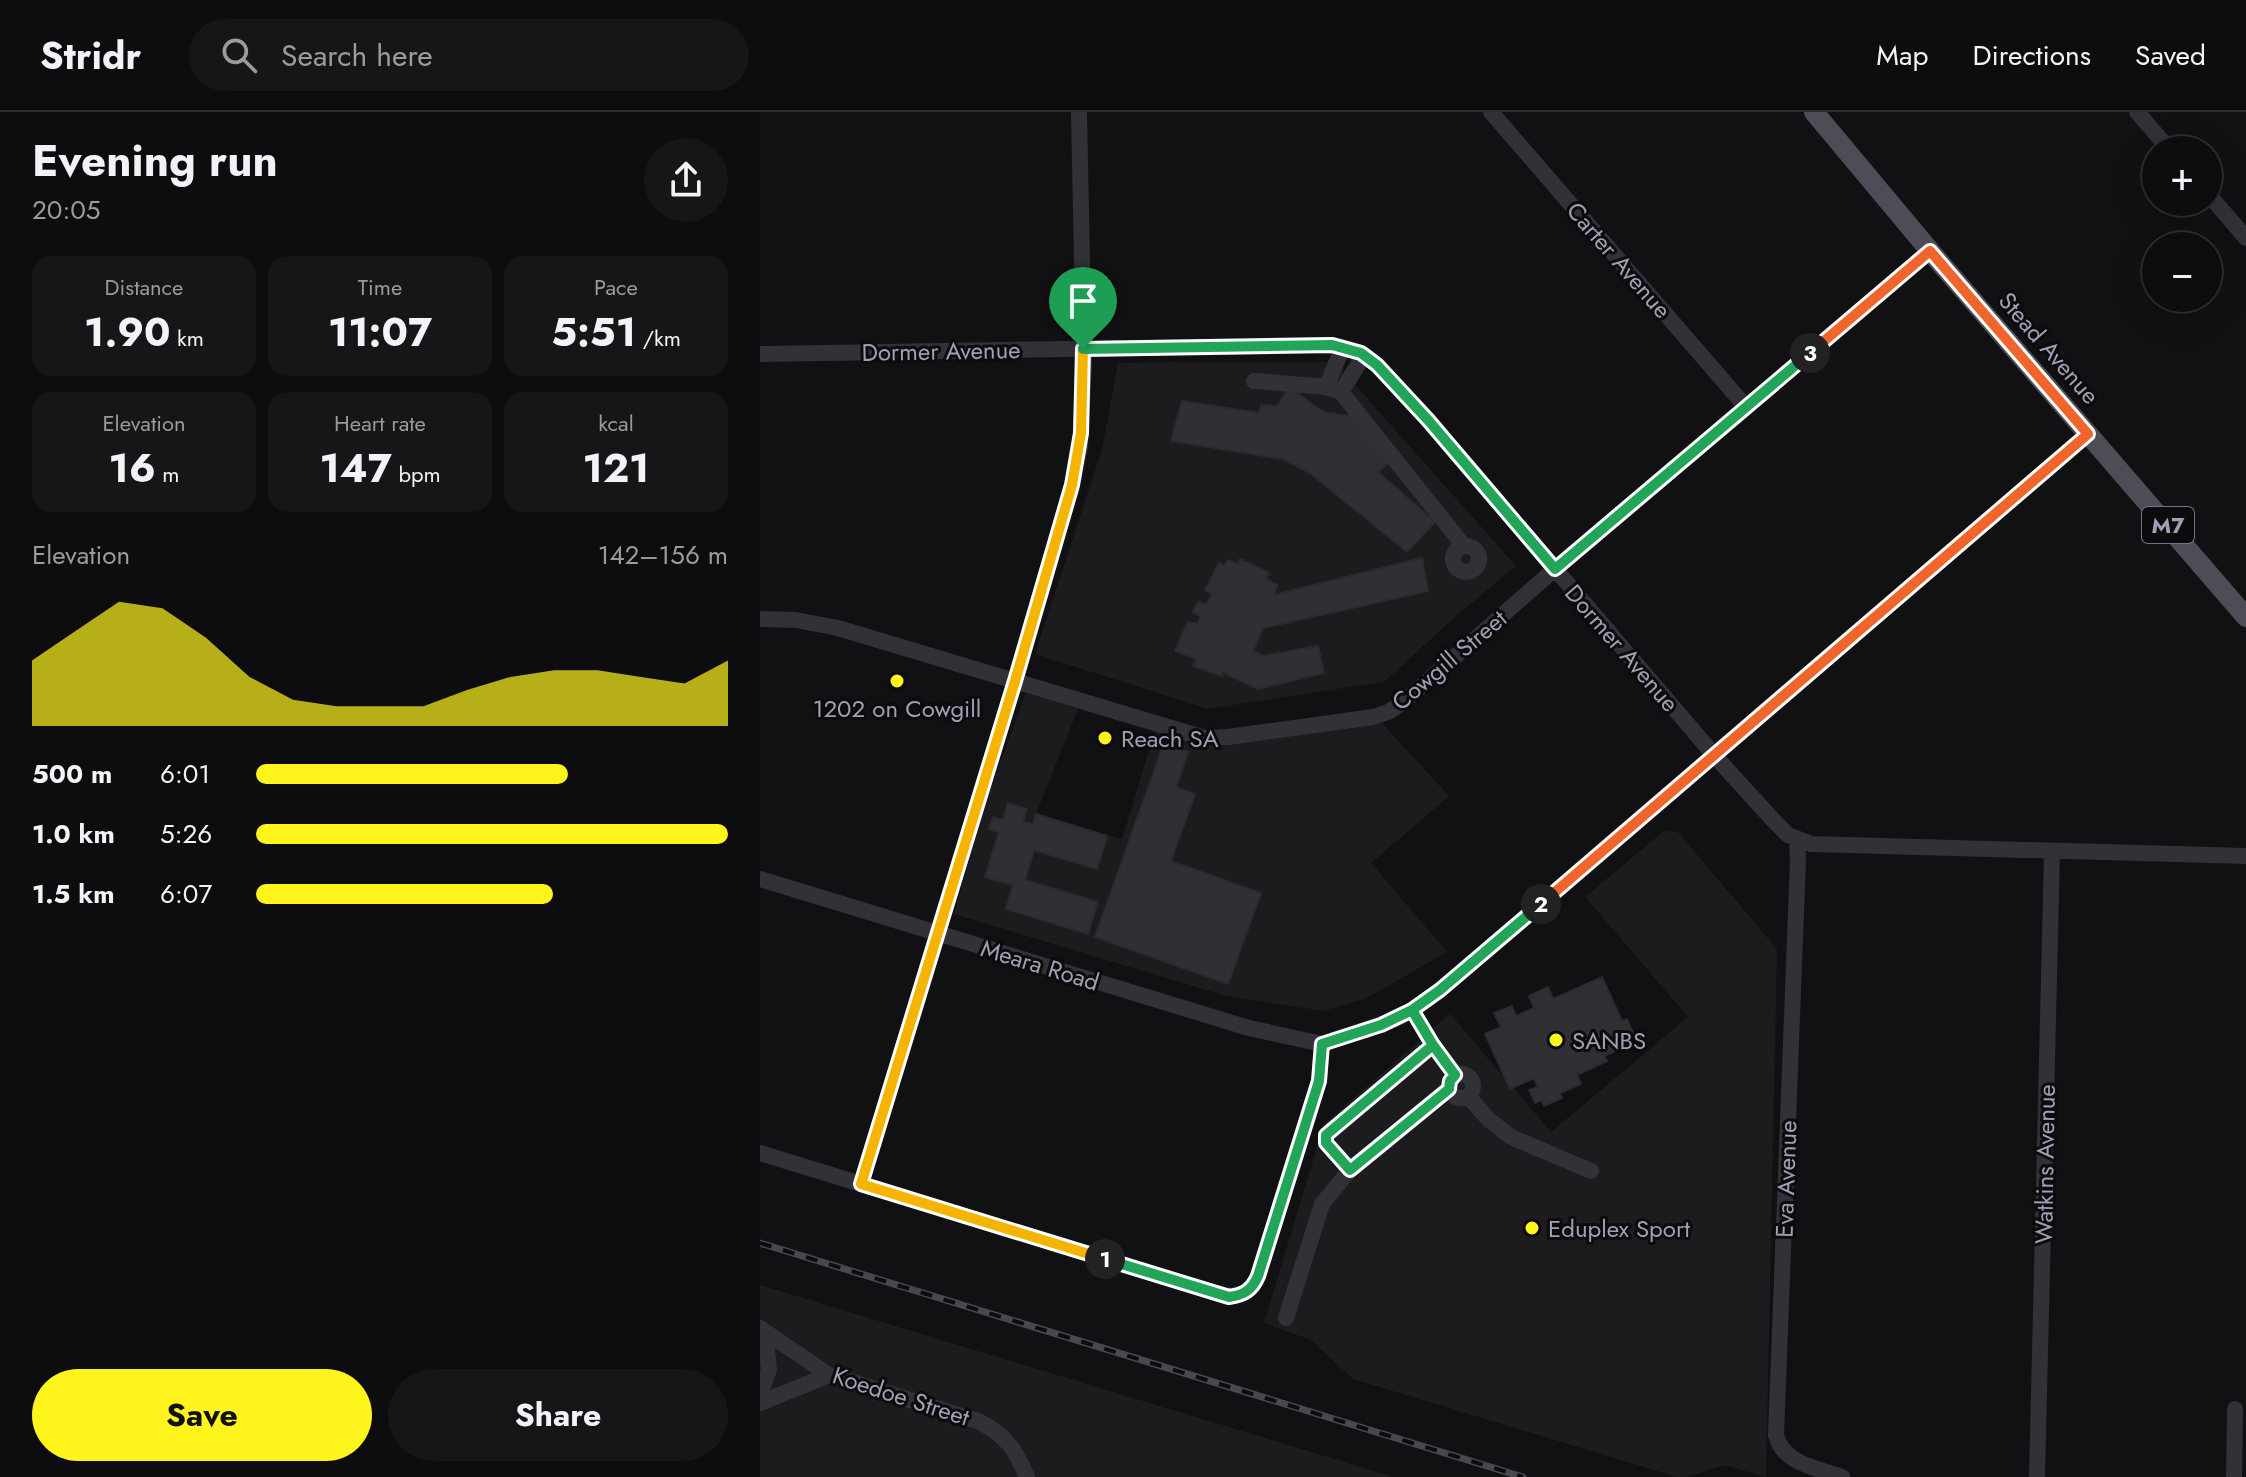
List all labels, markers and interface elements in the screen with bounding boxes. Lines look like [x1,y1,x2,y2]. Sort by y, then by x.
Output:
search box [189,19,749,91]
text: Stridr [40,28,141,83]
icon: search [217,33,261,77]
text: Search here [281,34,433,77]
text: Map [1876,35,1928,76]
text: Directions [1972,35,2091,76]
text: Saved [2135,35,2206,76]
text: Evening run [32,129,278,193]
map controls [2142,136,2222,312]
button: + [2142,136,2222,216]
button: share [644,138,728,222]
text: 20:05 [32,191,100,229]
street label: Carter Avenue [1558,194,1680,326]
button: − [2142,232,2222,312]
pin [1049,267,1117,349]
text: Distance [105,271,183,303]
text: Time [358,271,402,303]
text: Pace [594,271,638,303]
icon: arrive [1061,279,1105,323]
street label: Stead Avenue [1990,284,2108,412]
text: 1.90 [84,303,171,361]
text: 11:07 [328,303,432,361]
text: 5:51 [551,303,636,361]
text: km [171,322,204,354]
text: /km [636,322,681,354]
street label: Dormer Avenue [861,332,1021,370]
pin: 3 [1790,333,1830,373]
text: 3 [1803,337,1817,369]
text: Elevation [103,407,185,439]
text: Heart rate [334,407,426,439]
text: kcal [598,407,634,439]
text: 16 [109,439,156,497]
text: 147 [319,439,392,497]
text: 121 [583,439,649,497]
text: m [156,458,179,490]
text: bpm [392,458,441,490]
road number: M7 [2142,507,2194,543]
text: Elevation [32,536,130,574]
text: 142–156 m [598,536,728,574]
street label: Dormer Avenue [1557,577,1687,719]
street label: Cowgill Street [1384,601,1514,719]
marker: 1202 on Cowgill [888,672,906,690]
place label: 1202 on Cowgill [813,691,981,726]
place label: Reach SA [1121,721,1219,756]
marker: Reach SA [1096,729,1114,747]
text: 500 m [32,755,112,793]
text: 6:01 [160,755,210,793]
text: 1.0 km [32,815,115,853]
text: 5:26 [160,815,212,853]
text: 1.5 km [32,875,115,913]
text: 6:07 [160,875,212,913]
pin: 2 [1521,884,1561,924]
text: 2 [1534,888,1548,920]
street label: Meara Road [977,930,1103,1000]
place label: SANBS [1572,1023,1646,1058]
marker: SANBS [1547,1031,1565,1049]
street label: Watkins Avenue [2026,1084,2064,1244]
street label: Eva Avenue [1766,1120,1806,1238]
place label: Eduplex Sport [1548,1211,1690,1246]
marker: Eduplex Sport [1523,1219,1541,1237]
pin: 1 [1085,1239,1125,1279]
text: 1 [1099,1243,1111,1275]
street label: Koedoe Street [828,1357,974,1435]
button: Save [32,1369,372,1461]
button: Share [388,1369,728,1461]

